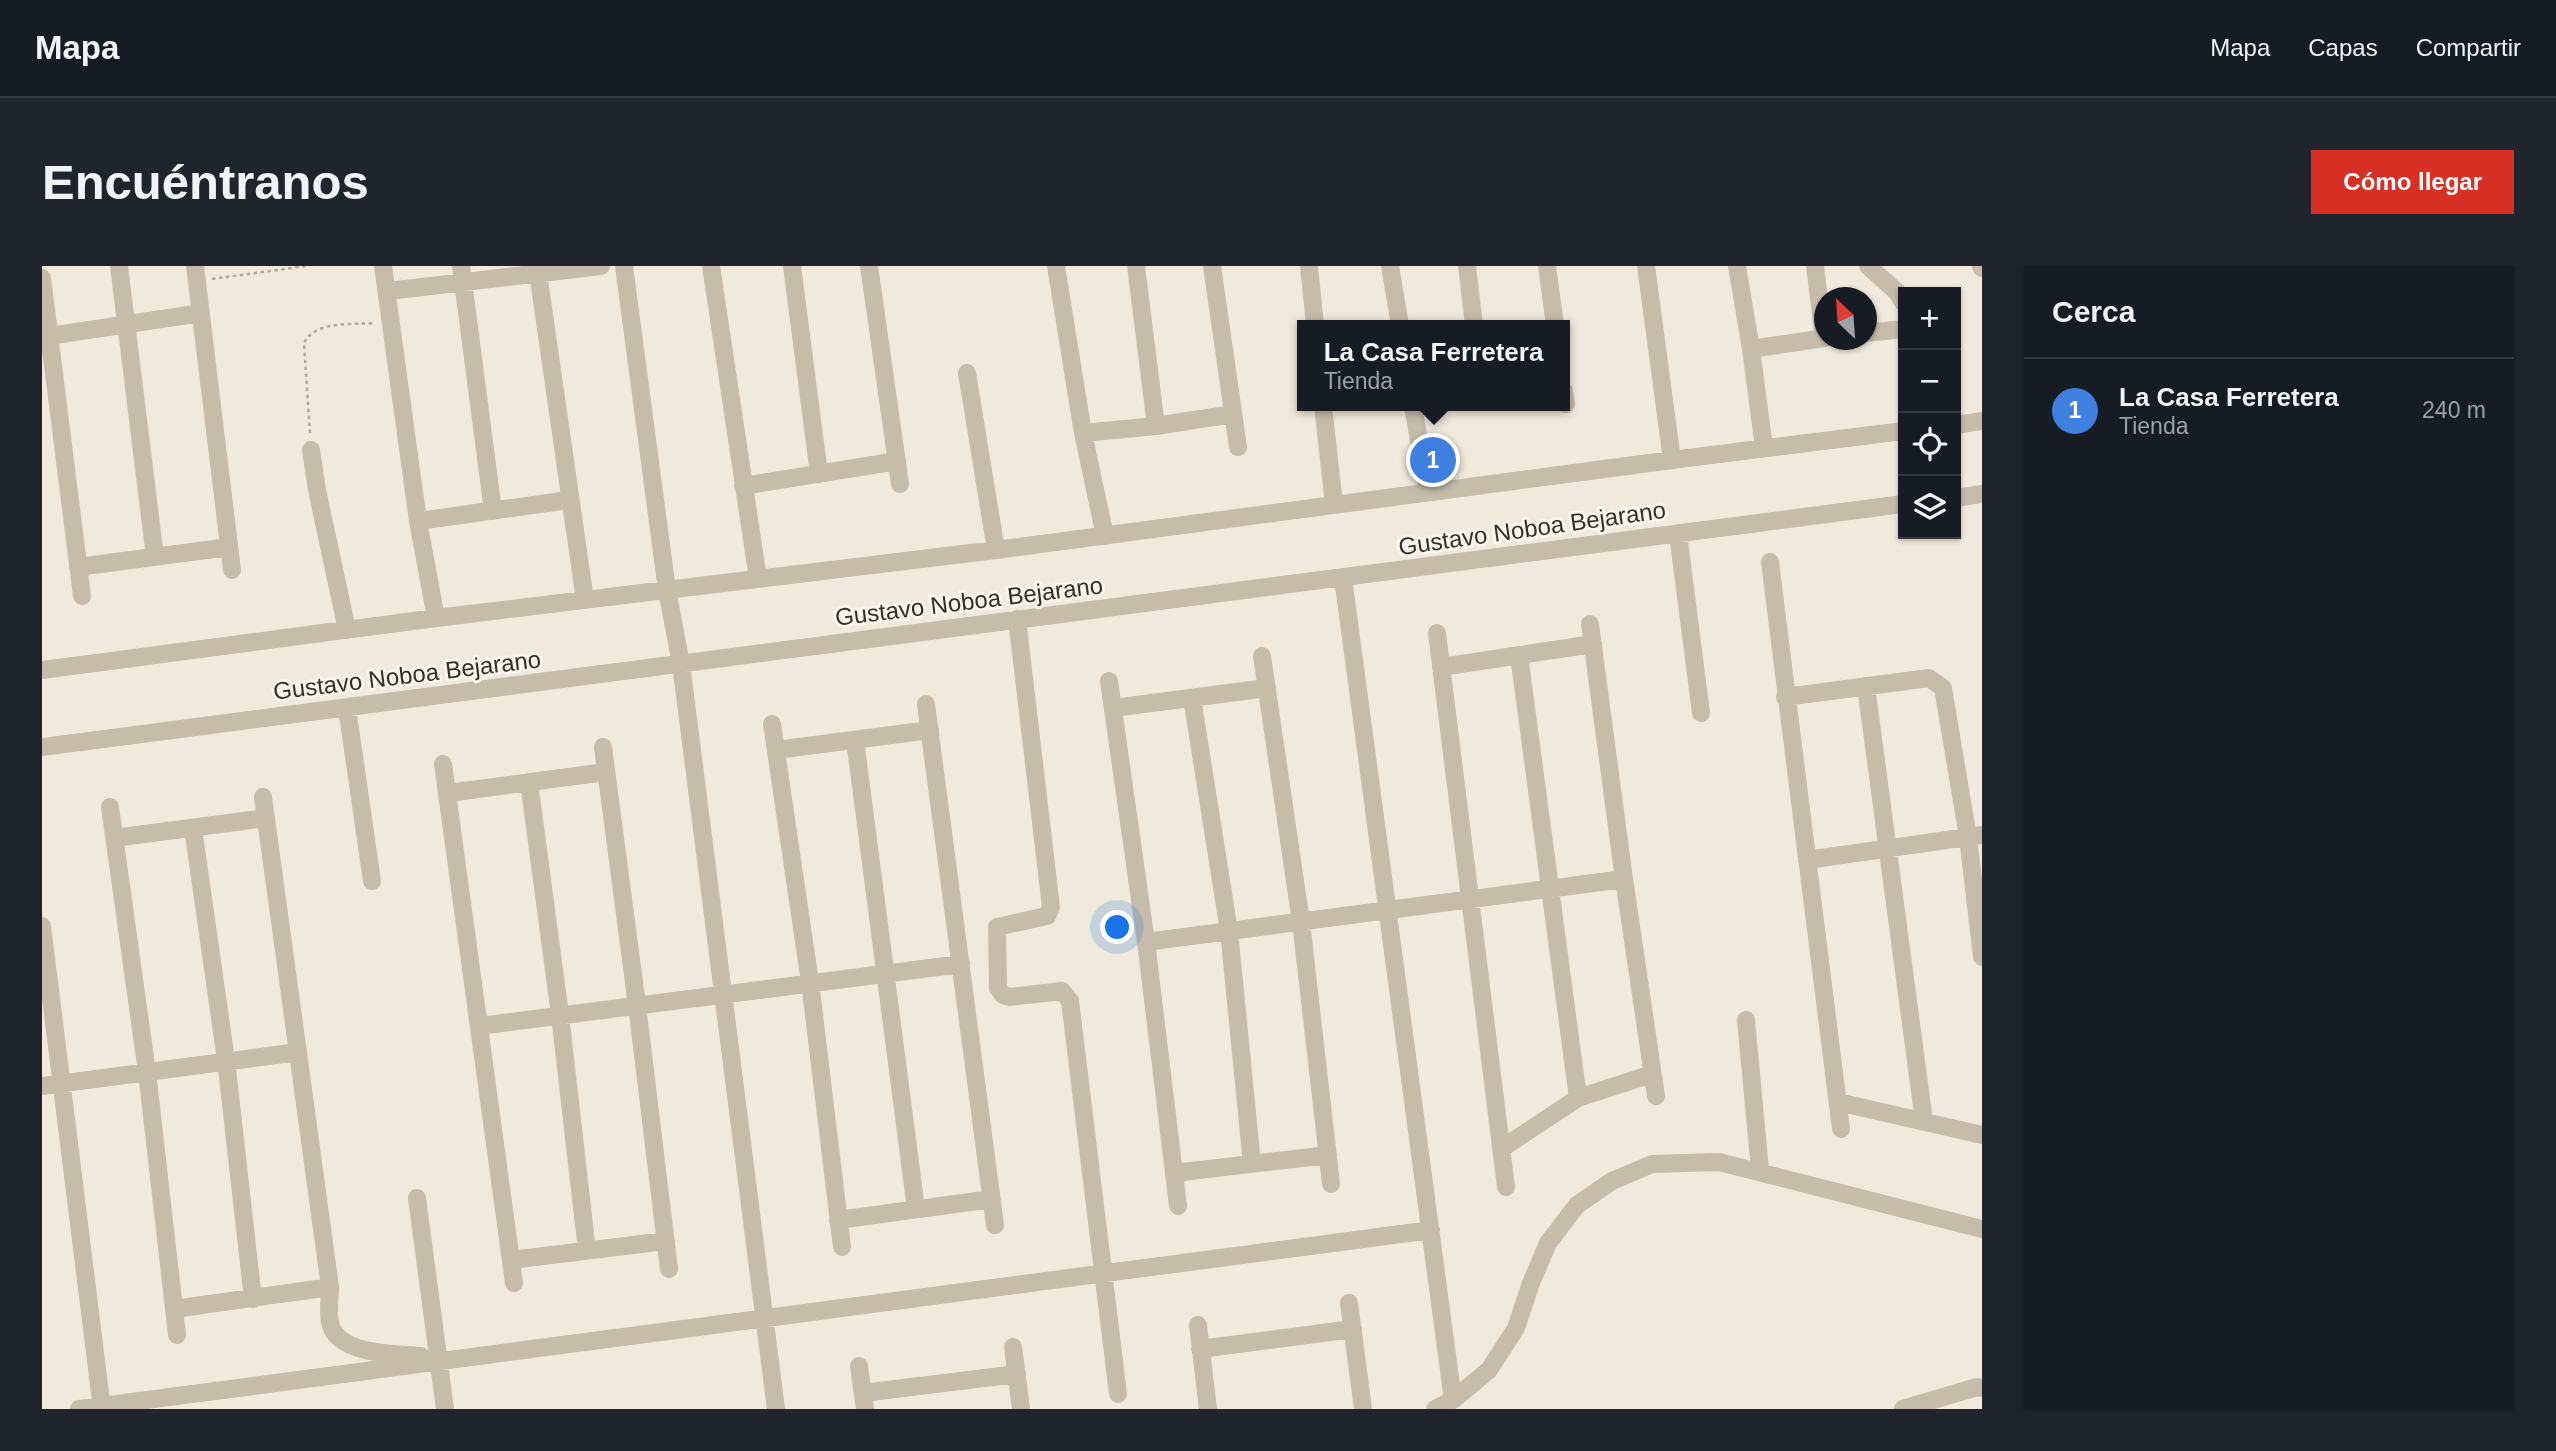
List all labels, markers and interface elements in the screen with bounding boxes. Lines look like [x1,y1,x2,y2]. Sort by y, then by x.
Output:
text: Mapa [35,29,119,66]
text: Mapa [2210,34,2270,61]
text: Capas [2308,34,2378,61]
text: Compartir [2416,34,2521,61]
button: Cómo llegar [2311,150,2514,214]
text: Encuéntranos [42,155,369,209]
north arrow [1814,287,1877,350]
map controls [1898,287,1961,539]
button: + [1898,287,1961,350]
text: Cerca [2052,295,2135,328]
popup [1297,320,1570,411]
text: La Casa Ferretera [1324,337,1543,367]
button: − [1898,350,1961,413]
text: Tienda [1324,368,1393,394]
text: La Casa Ferretera [2119,382,2339,412]
text: 1 [2069,397,2081,423]
text: 240 m [2422,397,2486,423]
button: locate [1898,413,1961,476]
text: Tienda [2119,413,2188,439]
pin: 1 [1410,434,1456,486]
button: layers [1898,476,1961,539]
street label: Gustavo Noboa Bejarano [1397,496,1667,560]
street label: Gustavo Noboa Bejarano [834,571,1104,631]
street label: Gustavo Noboa Bejarano [272,645,542,705]
your location [1100,910,1134,944]

